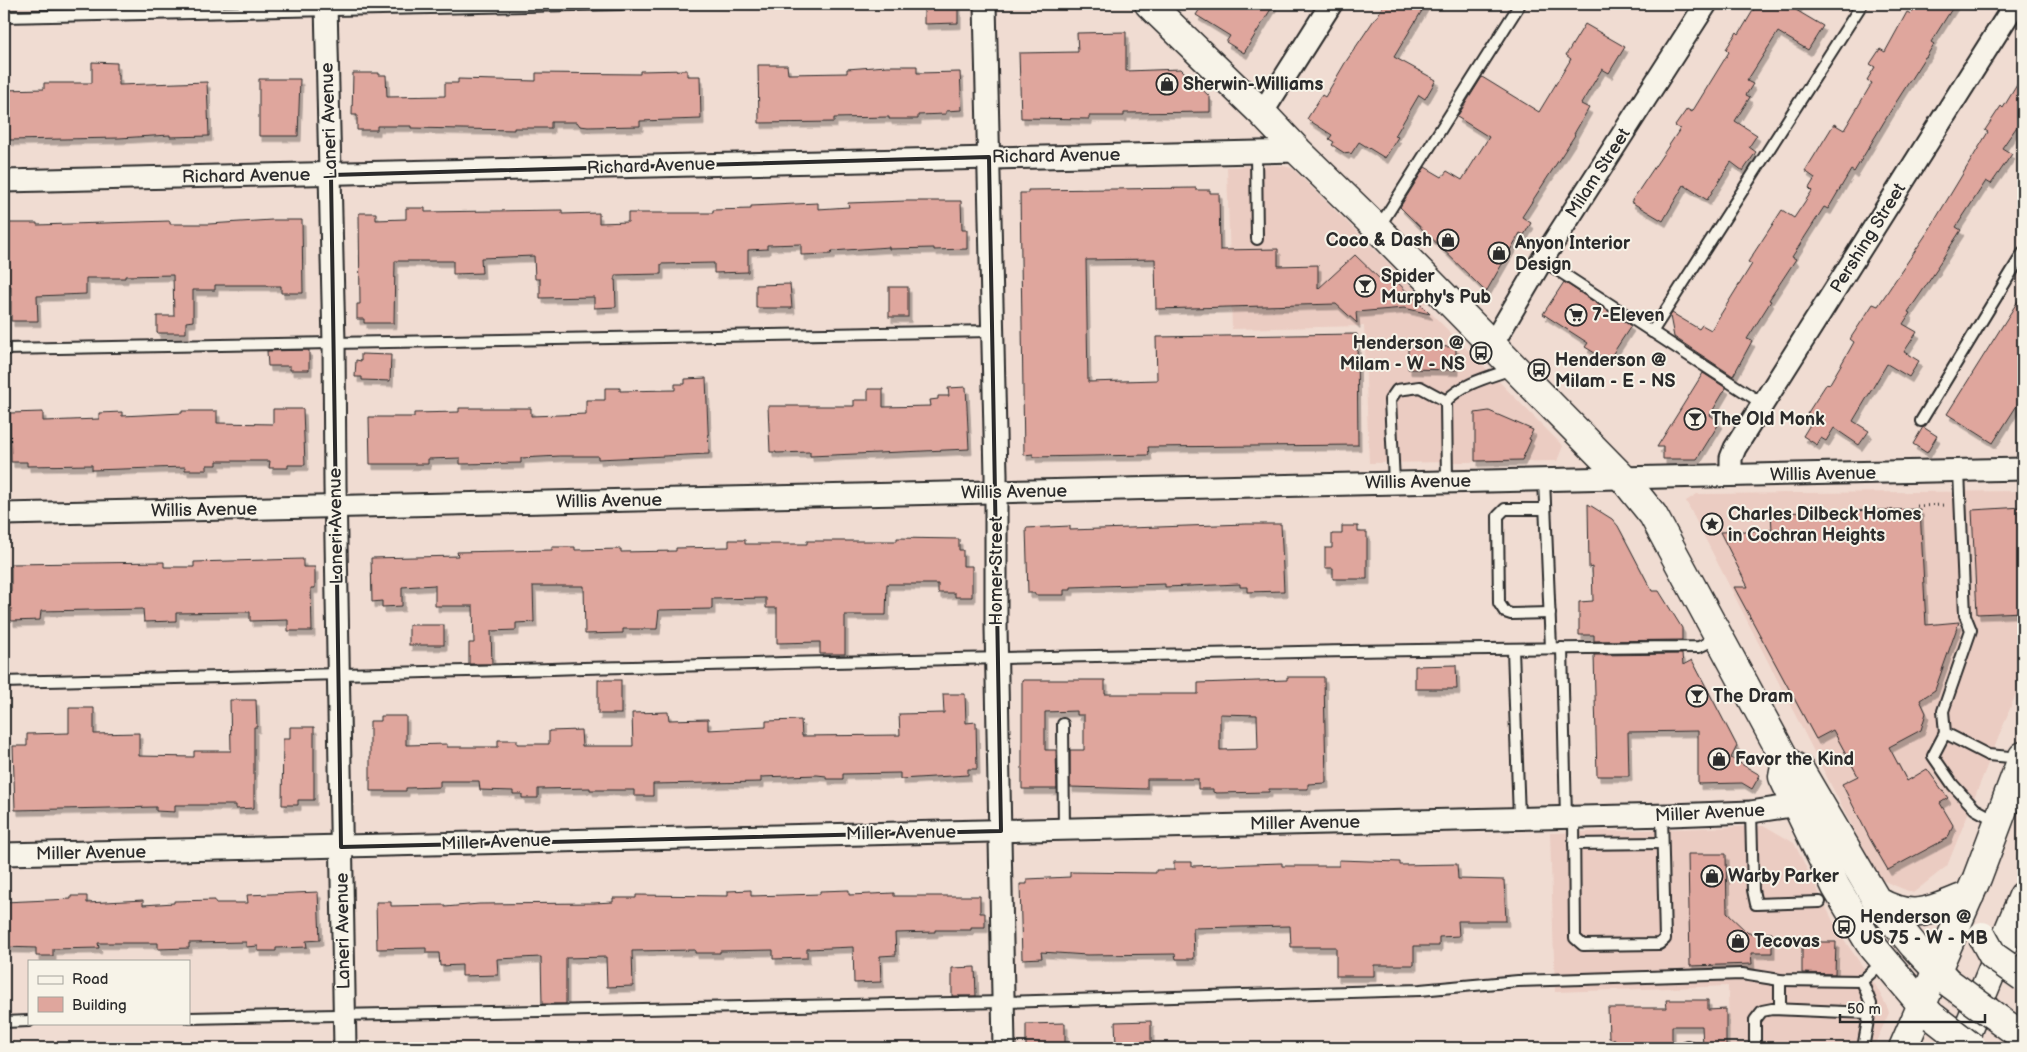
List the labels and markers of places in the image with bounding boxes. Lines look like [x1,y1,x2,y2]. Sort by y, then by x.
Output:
shop icon: Sherwin-Williams [1155,72,1179,96]
place label: Sherwin-Williams [1183,74,1323,95]
shop icon: Coco & Dash [1436,228,1460,252]
place label: Coco & Dash [1326,230,1432,251]
place label: Anyon Interior Design [1514,233,1631,275]
shop icon: Anyon Interior Design [1487,241,1511,265]
place label: Spider Murphy's Pub [1381,266,1492,308]
bar icon: Spider Murphy's Pub [1353,274,1377,298]
supermarket icon: 7-Eleven [1564,303,1588,327]
place label: 7-Eleven [1592,305,1664,326]
place label: Henderson @ Milam - W - NS [1340,333,1465,375]
bus stop icon: Henderson @ Milam - W - NS [1469,341,1493,365]
place label: Henderson @ Milam - E - NS [1555,350,1676,392]
bus stop icon: Henderson @ Milam - E - NS [1527,358,1551,382]
bar icon: The Old Monk [1683,407,1707,431]
place label: The Old Monk [1711,409,1825,430]
place label: Charles Dilbeck Homes in Cochran Heights [1728,504,1922,546]
place icon: Charles Dilbeck Homes in Cochran Heights [1700,512,1724,536]
bar icon: The Dram [1685,684,1709,708]
place label: The Dram [1713,686,1793,707]
shop icon: Favor the Kind [1707,747,1731,771]
place label: Favor the Kind [1735,749,1854,770]
shop icon: Warby Parker [1700,864,1724,888]
place label: Warby Parker [1728,866,1840,887]
place label: Henderson @ US 75 - W - MB [1860,907,1988,949]
bus stop icon: Henderson @ US 75 - W - MB [1832,915,1856,939]
shop icon: Tecovas [1726,929,1750,953]
place label: Tecovas [1754,931,1820,952]

